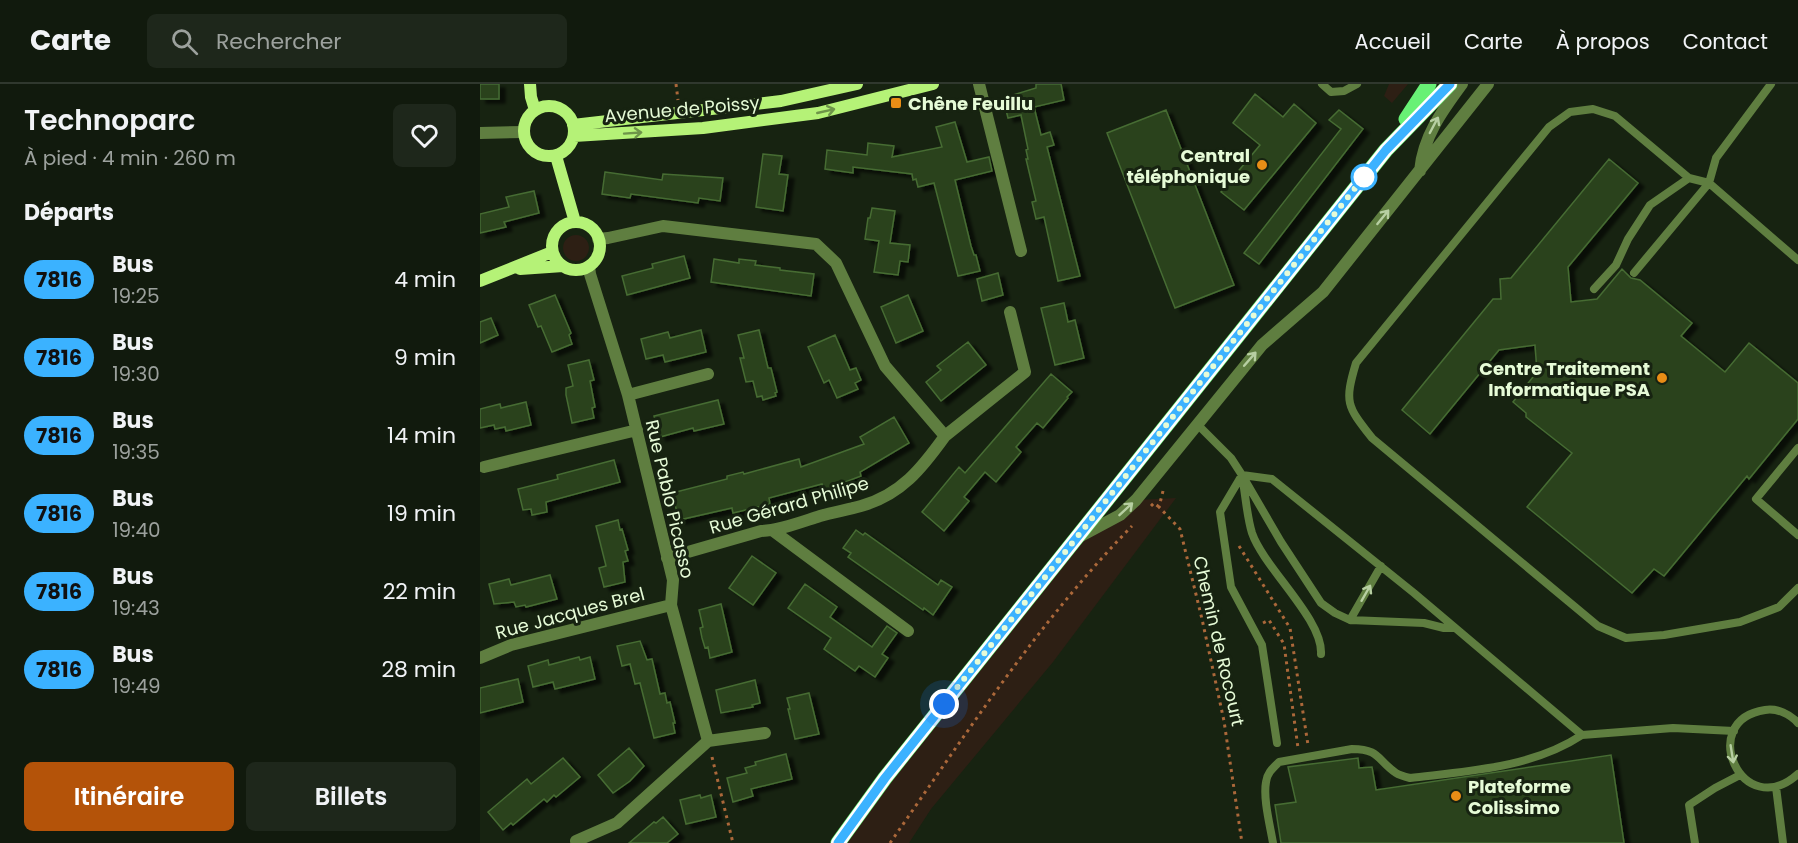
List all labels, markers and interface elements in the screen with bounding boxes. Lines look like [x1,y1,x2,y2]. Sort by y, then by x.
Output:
search box [147,14,567,68]
text: Carte [30,21,111,60]
icon: search [168,25,201,58]
text: Rechercher [216,26,342,57]
text: Accueil [1354,27,1431,56]
text: Carte [1464,27,1523,56]
text: À propos [1556,27,1650,56]
text: Contact [1683,27,1768,56]
street label: Avenue de Poissy [603,90,761,128]
place label: Chêne Feuillu [908,91,1033,116]
marker: Chêne Feuillu [889,96,903,110]
text: Technoparc [24,101,195,140]
button: heart [393,104,456,167]
one-way arrow [816,104,835,116]
one-way arrow [1429,116,1441,134]
one-way arrow [622,127,642,138]
place label: Central téléphonique [1127,143,1250,189]
text: À pied · 4 min · 260 m [24,144,236,172]
marker: Central téléphonique [1255,158,1269,172]
unlabelled marker [1351,164,1377,190]
text: Départs [24,197,114,228]
one-way arrow [1377,209,1390,225]
text: Bus [112,249,154,280]
text: 4 min [394,264,456,295]
text: 7816 [36,265,82,294]
text: 19:25 [112,282,159,310]
text: Bus [112,327,154,358]
text: 9 min [394,342,456,373]
text: 7816 [36,343,82,372]
one-way arrow [1243,352,1257,367]
place label: Centre Traitement Informatique PSA [1479,356,1650,402]
text: 19:30 [112,360,160,388]
marker: Centre Traitement Informatique PSA [1655,371,1669,385]
text: Bus [112,405,154,436]
street label: Rue Pablo Picasso [640,417,700,581]
text: 14 min [387,420,456,451]
text: 7816 [36,421,82,450]
text: 19:35 [112,438,160,466]
street label: Rue Gérard Philipe [706,470,872,540]
text: Bus [112,483,154,514]
text: 19 min [387,498,456,529]
text: 7816 [36,499,82,528]
one-way arrow [1118,502,1133,516]
text: 19:40 [112,516,161,544]
street label: Chemin de Rocourt [1187,554,1251,728]
text: Bus [112,561,154,592]
text: 22 min [383,576,456,607]
text: 7816 [36,577,82,606]
street label: Rue Jacques Brel [493,581,647,645]
one-way arrow [1360,585,1372,602]
text: 19:43 [112,594,160,622]
text: Bus [112,639,154,670]
text: 28 min [381,654,456,685]
text: 7816 [36,655,82,684]
text: 19:49 [112,672,161,700]
your location [929,689,959,719]
one-way arrow [1726,744,1737,763]
button: Itinéraire [24,762,234,831]
button: Billets [246,762,456,831]
place label: Plateforme Colissimo [1468,774,1571,820]
marker: Plateforme Colissimo [1449,789,1463,803]

